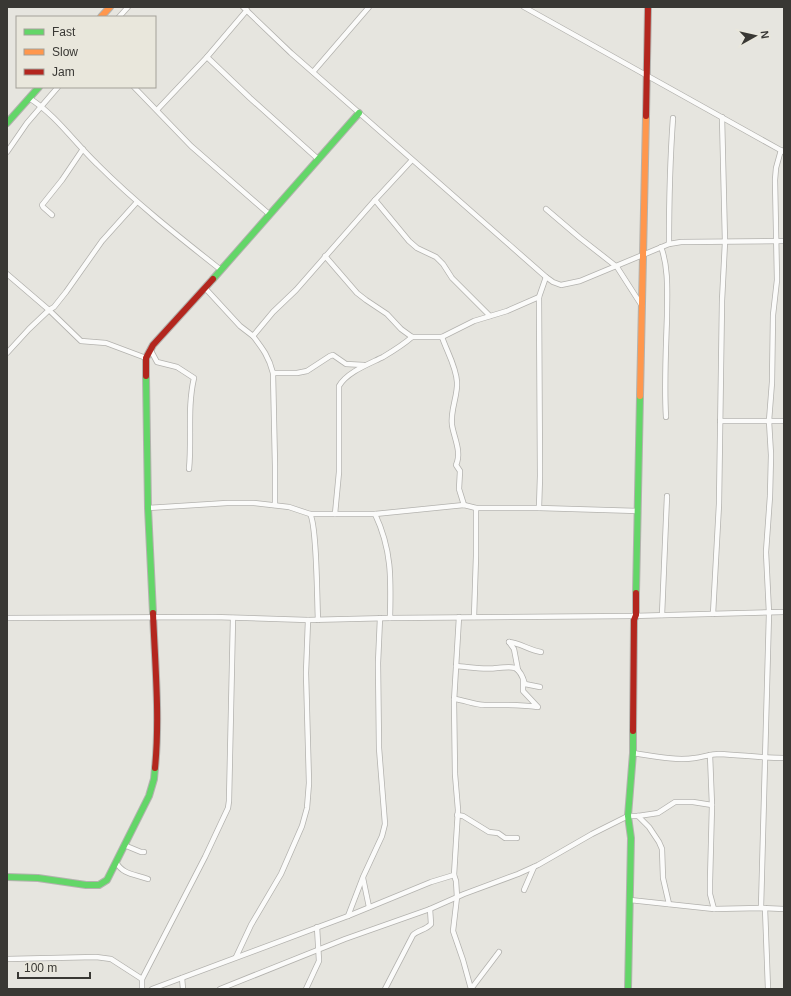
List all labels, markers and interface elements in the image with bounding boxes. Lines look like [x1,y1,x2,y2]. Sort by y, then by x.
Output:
legend [16,16,156,88]
north arrow [735,16,775,56]
text: Fast [52,25,76,39]
text: N [758,30,771,39]
text: Slow [52,45,78,59]
text: Jam [52,65,75,79]
scale bar [18,954,90,980]
text: 100 m [24,961,57,975]

